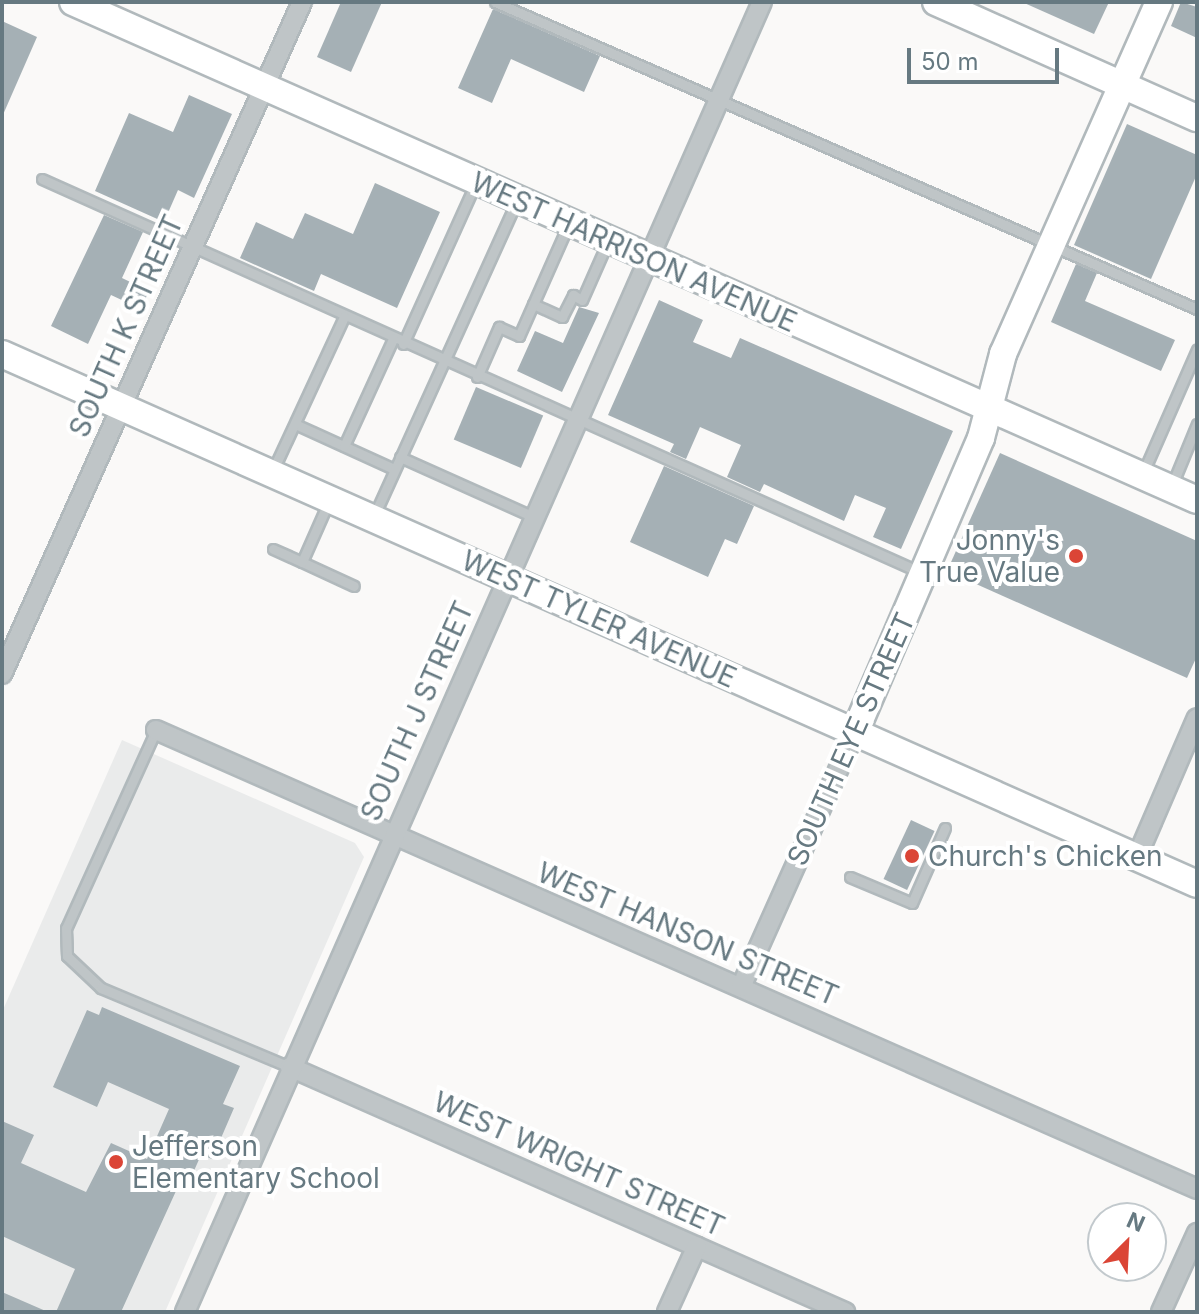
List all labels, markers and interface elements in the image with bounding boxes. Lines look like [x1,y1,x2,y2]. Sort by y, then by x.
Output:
scale bar [911,32,1063,82]
text: 50 m [921,47,979,76]
street label: WEST HARRISON AVENUE [466,165,802,339]
street label: SOUTH K STREET [62,210,190,442]
place label: Jonny's True Value [919,523,1060,589]
street label: WEST TYLER AVENUE [457,543,741,695]
marker: Jonny's True Value [1067,547,1085,565]
street label: SOUTH J STREET [354,596,480,826]
street label: SOUTH EYE STREET [780,607,922,871]
place label: Church's Chicken [928,839,1163,873]
marker: Church's Chicken [903,847,921,865]
street label: WEST HANSON STREET [532,855,844,1013]
street label: WEST WRIGHT STREET [428,1085,730,1243]
place label: Jefferson Elementary School [132,1129,380,1195]
marker: Jefferson Elementary School [107,1153,125,1171]
north arrow [1087,1202,1167,1282]
text: N [1123,1207,1149,1237]

